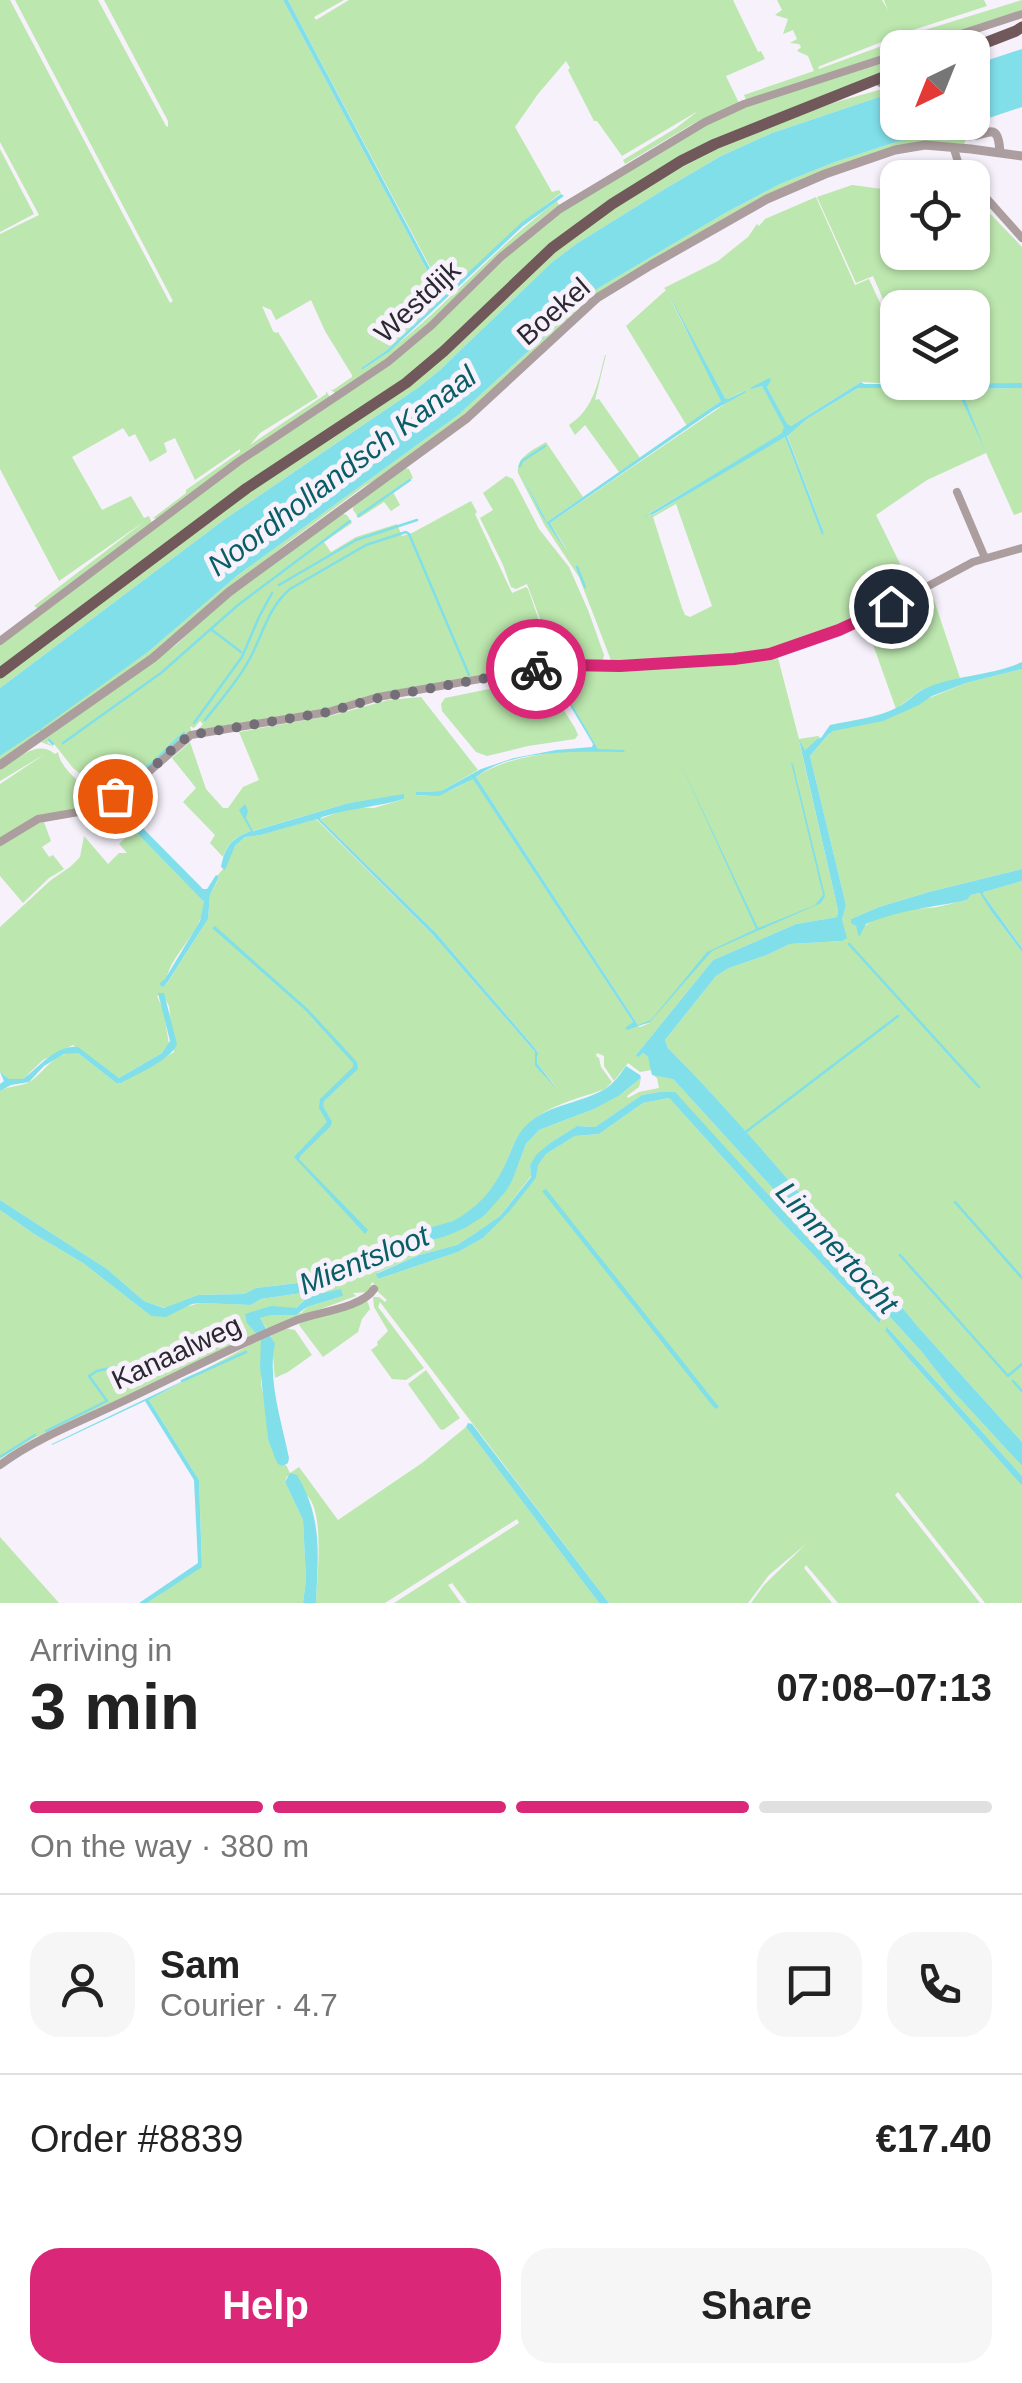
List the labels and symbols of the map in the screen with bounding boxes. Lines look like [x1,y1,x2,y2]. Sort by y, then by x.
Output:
north arrow [880,30,990,140]
street label: Westdijk [368,253,467,349]
street label: Boekel [511,272,596,351]
water label: Noordhollandsch Kanaal [201,358,483,582]
pin [849,564,934,649]
courier [486,619,586,719]
pin [73,754,158,839]
water label: Limmertocht [770,1175,906,1321]
water label: Mientsloot [294,1218,435,1300]
street label: Kanaalweg [107,1309,246,1396]

